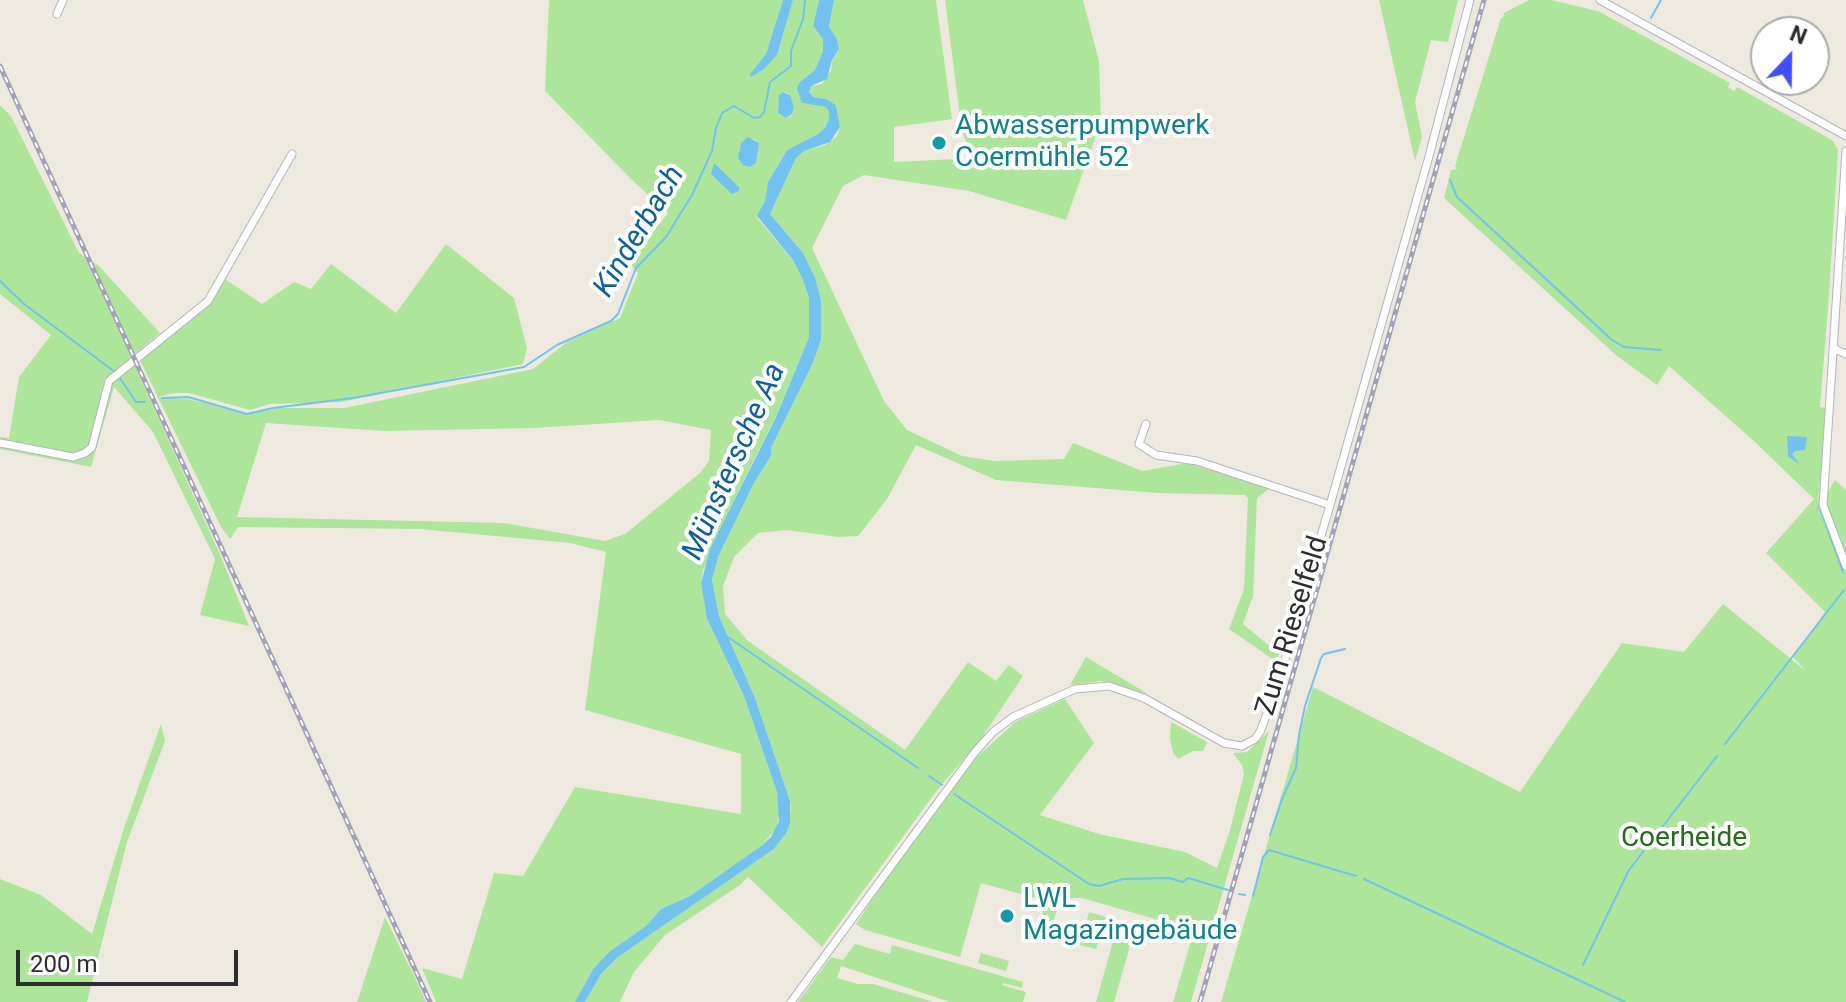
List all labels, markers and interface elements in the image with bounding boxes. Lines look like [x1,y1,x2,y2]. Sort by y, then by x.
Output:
north arrow [1750,16,1830,96]
text: N [1787,21,1810,50]
place label: Abwasserpumpwerk Coermühle 52 [955,110,1210,176]
marker: Abwasserpumpwerk Coermühle 52 [930,134,948,152]
water label: Kinderbach [587,160,693,304]
water label: Münstersche Aa [676,358,794,566]
street label: Zum Rieselfeld [1250,532,1336,720]
park label: Coerheide [1621,822,1747,856]
place label: LWL Magazingebäude [1023,883,1237,949]
marker: LWL Magazingebäude [998,907,1016,925]
scale bar [20,934,242,984]
text: 200 m [30,950,97,978]

